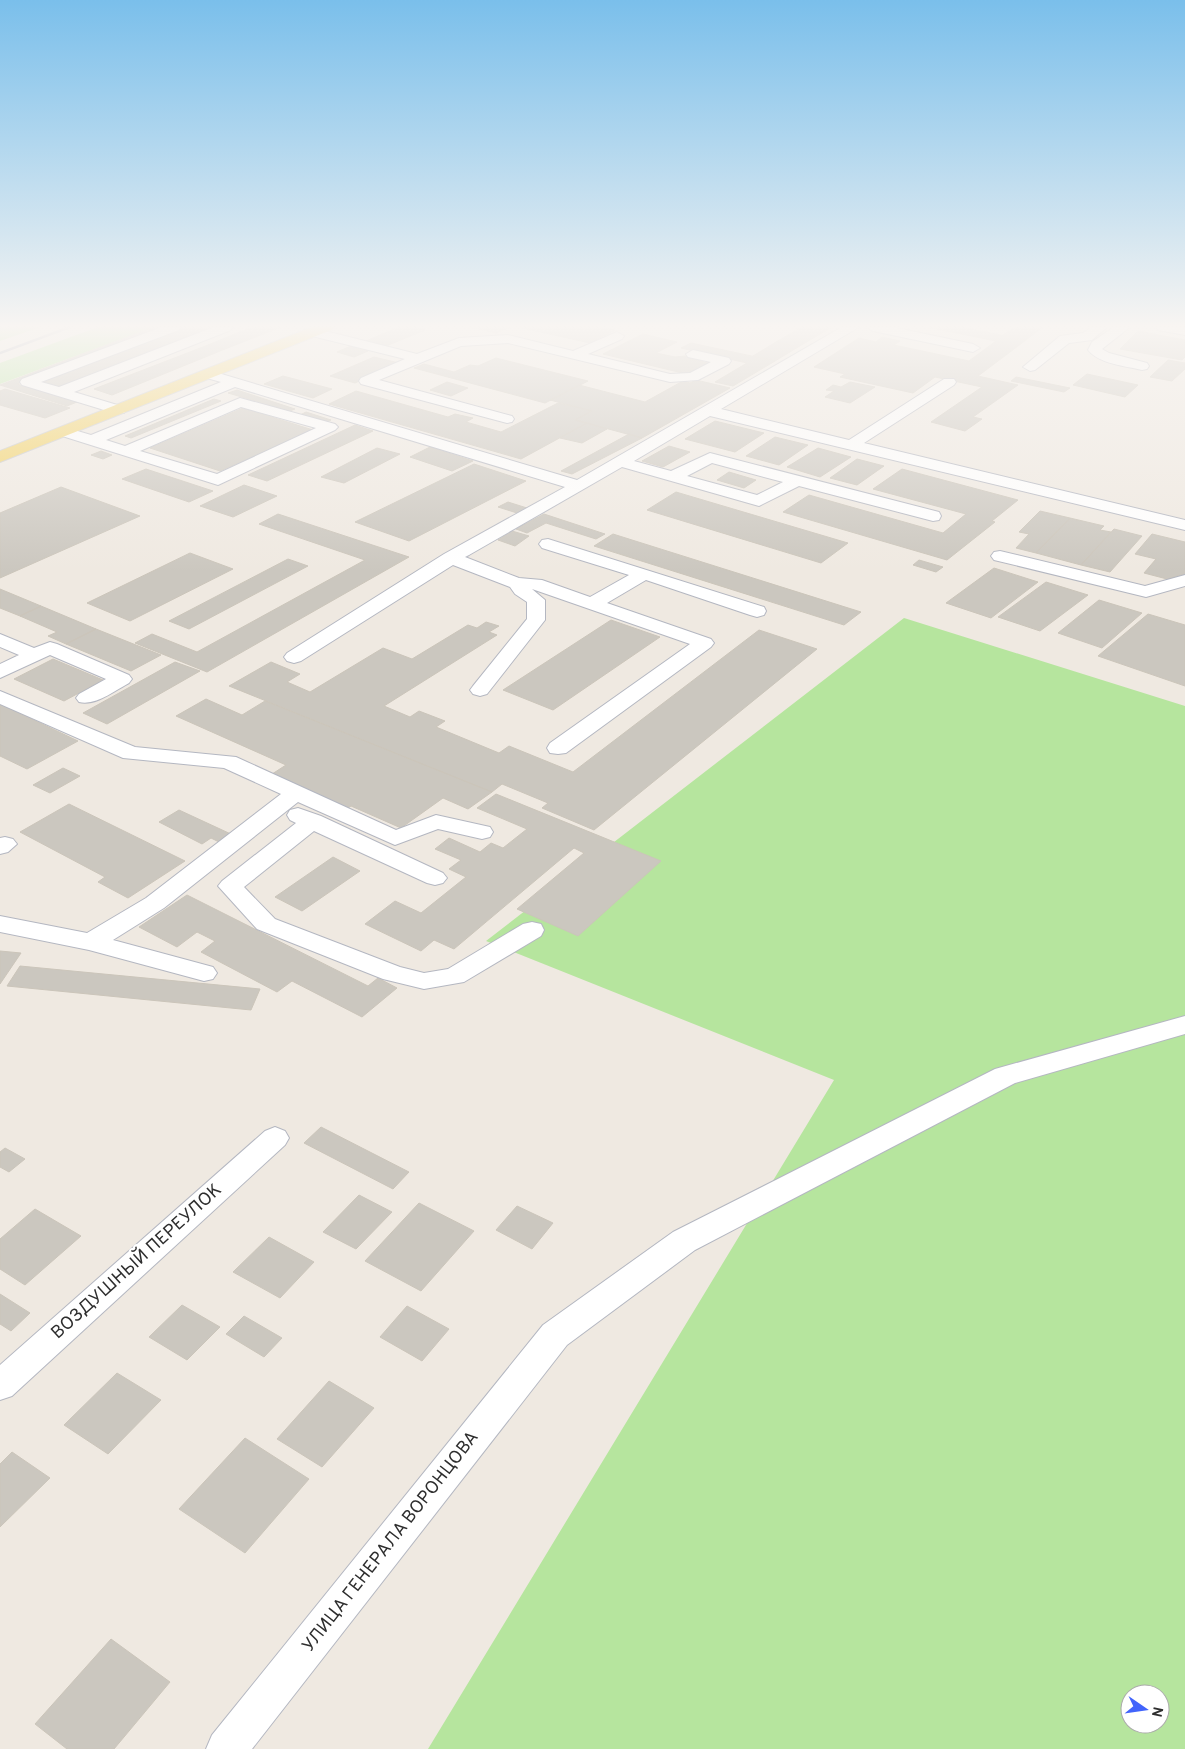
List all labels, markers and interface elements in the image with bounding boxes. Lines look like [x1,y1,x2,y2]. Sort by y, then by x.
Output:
street label: ВОЗДУШНЫЙ ПЕРЕУЛОК [46,1178,227,1345]
street label: УЛИЦА ГЕНЕРАЛА ВОРОНЦОВА [298,1427,484,1657]
north arrow [1120,1684,1170,1734]
text: N [1147,1705,1166,1718]

